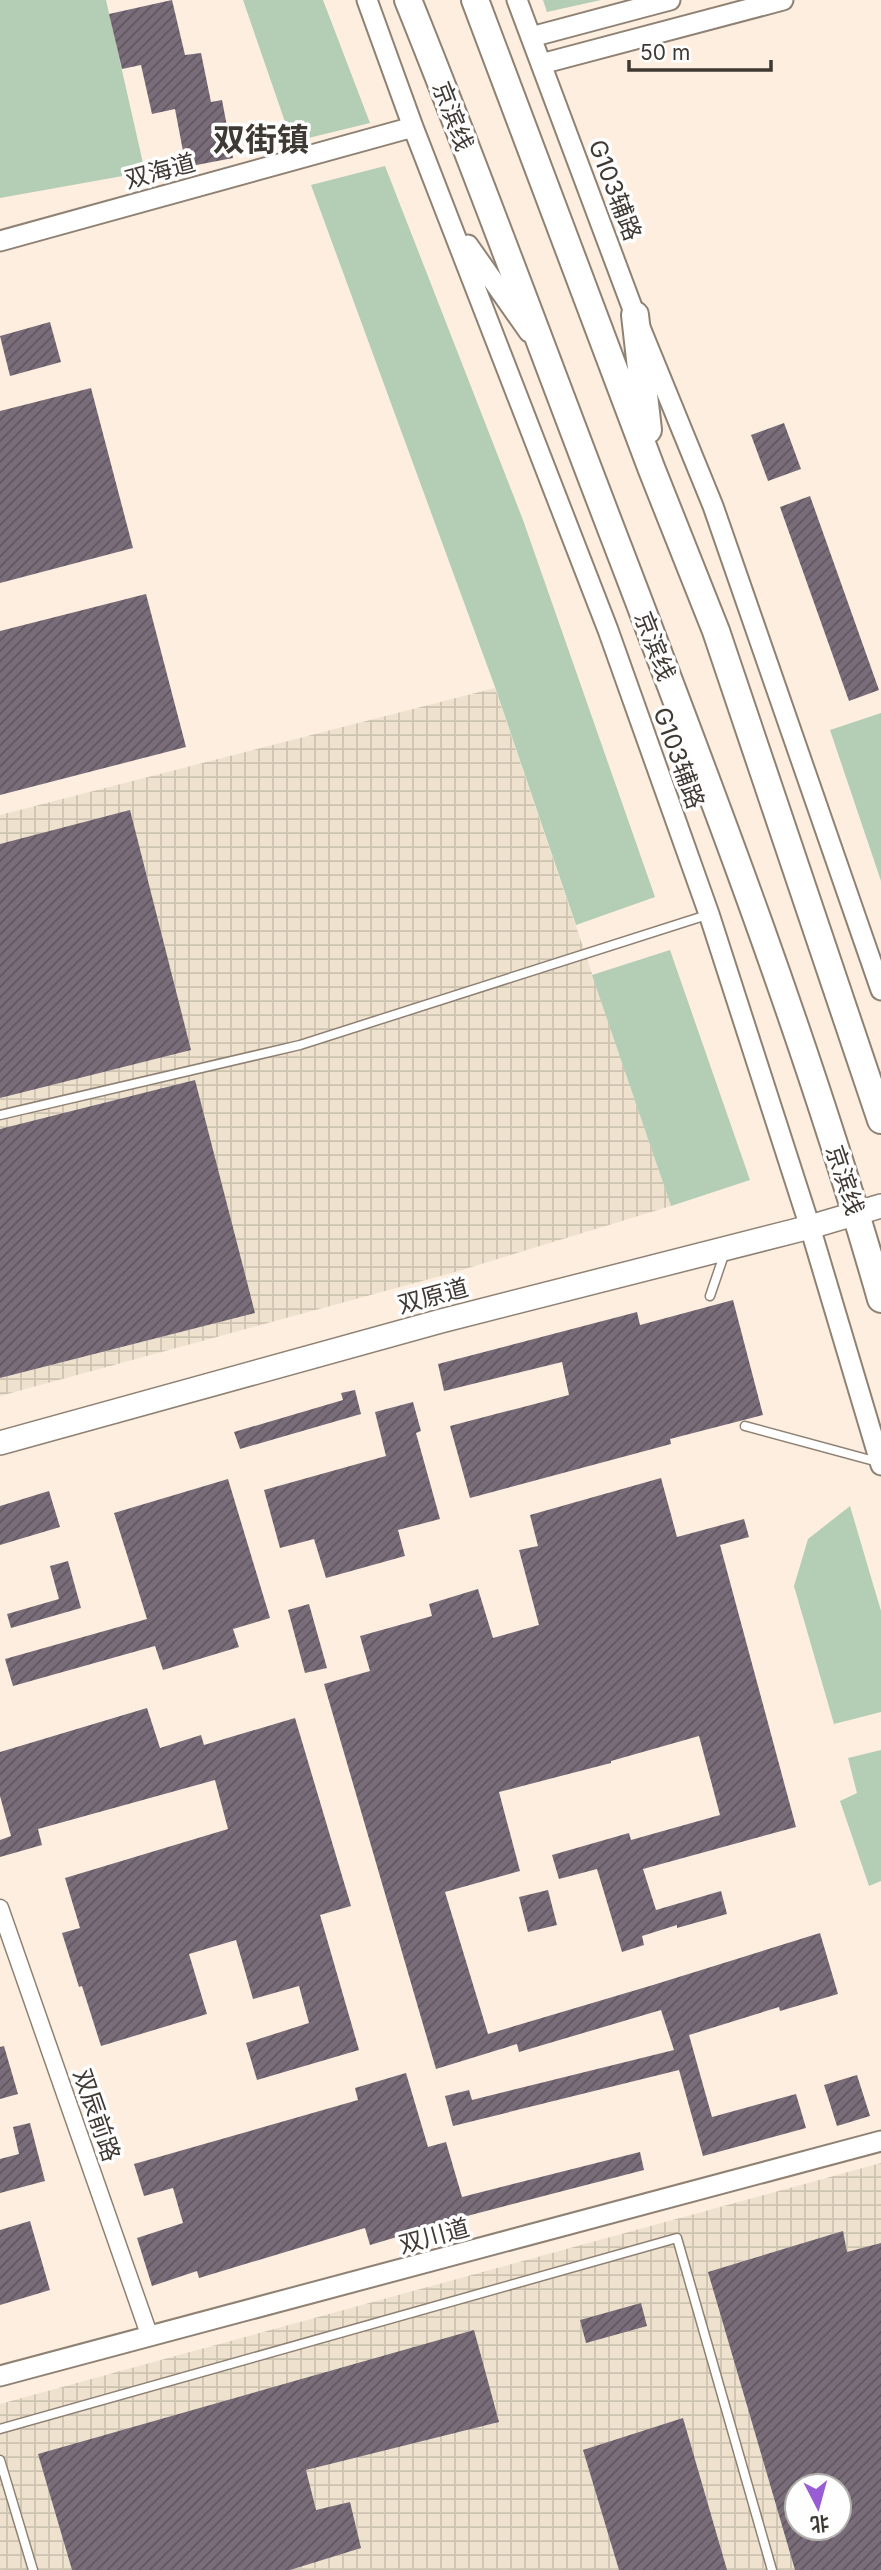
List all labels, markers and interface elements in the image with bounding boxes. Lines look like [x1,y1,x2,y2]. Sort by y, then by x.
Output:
scale bar [629,28,771,72]
text: 50 m [640,40,690,65]
street label: 京滨线 [427,77,479,155]
district label: 双街镇 [213,120,309,159]
street label: G103辅路 [583,135,647,245]
street label: 双海道 [121,148,199,194]
street label: 京滨线 [629,607,681,685]
street label: G103辅路 [647,703,711,813]
street label: 京滨线 [820,1141,870,1219]
street label: 双原道 [394,1273,472,1319]
street label: 双辰前路 [68,2065,126,2165]
street label: 双川道 [395,2213,473,2259]
north arrow [783,2472,853,2542]
text: 北 [809,2511,830,2536]

